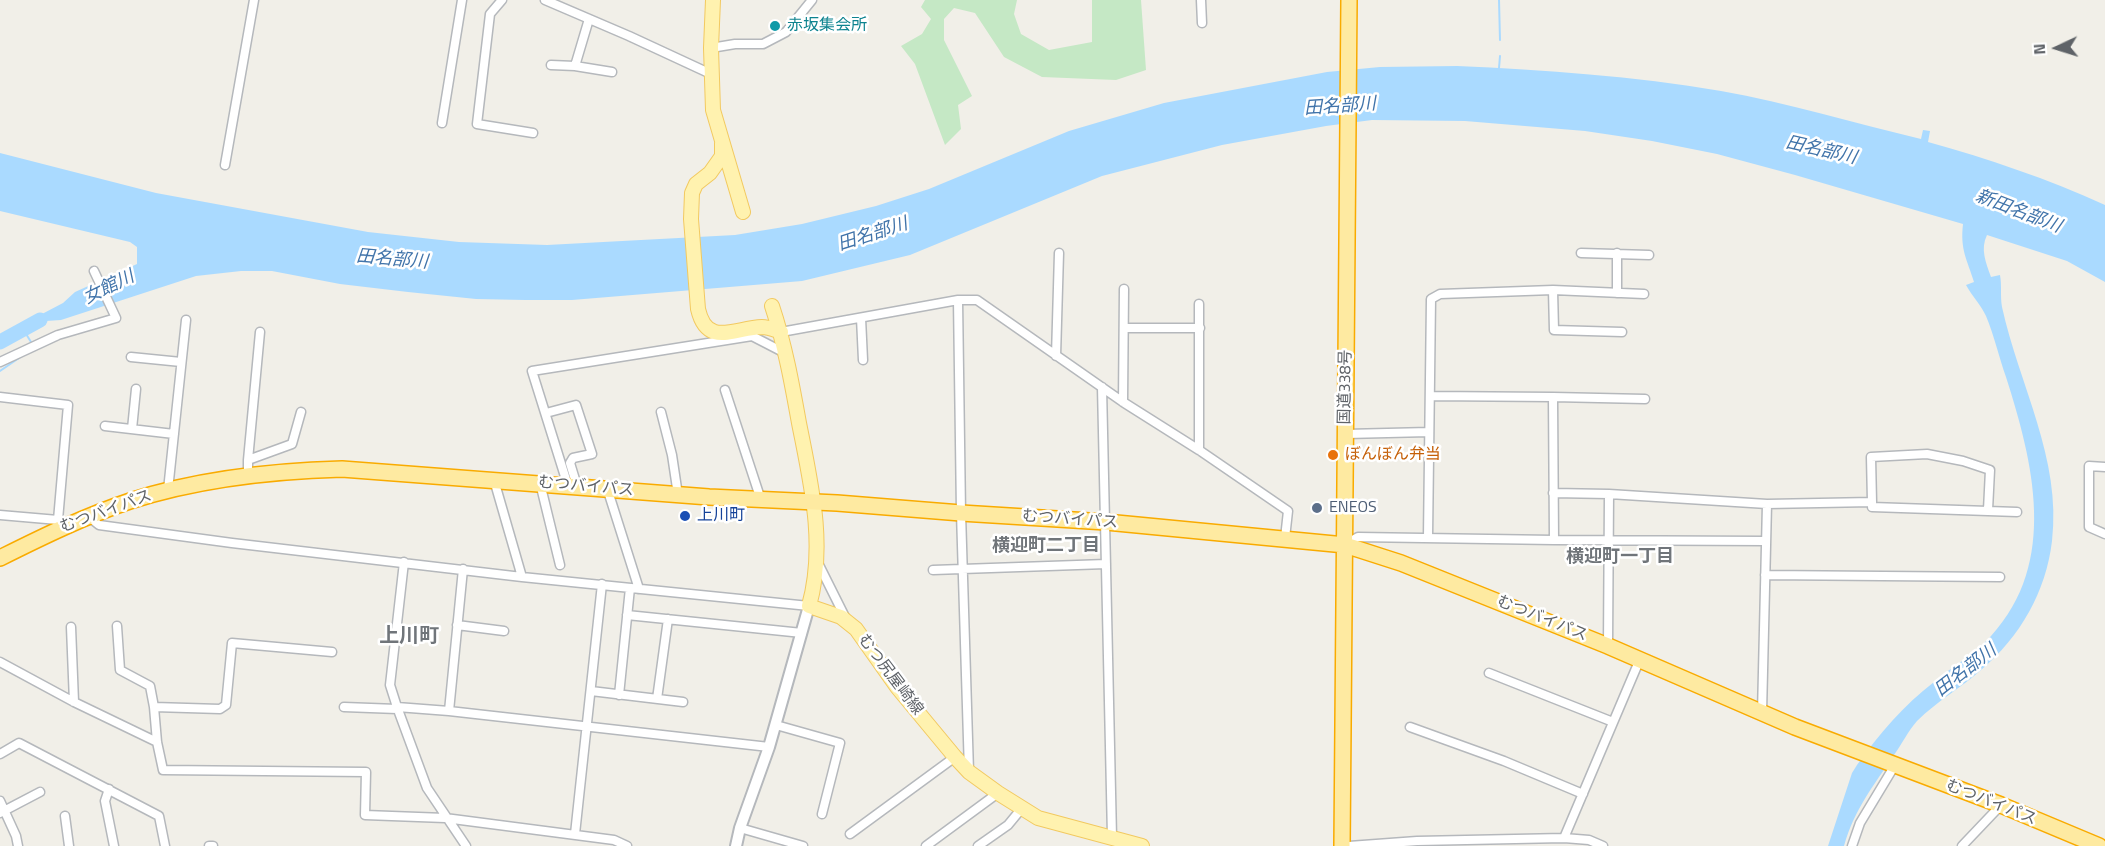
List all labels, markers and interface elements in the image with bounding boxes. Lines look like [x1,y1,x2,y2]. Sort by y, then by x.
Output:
place label: 赤坂集会所 [787,16,867,36]
north arrow [2027,18,2087,78]
marker: 赤坂集会所 [768,19,782,33]
text: N [2027,43,2051,56]
water label: 田名部川 [1303,94,1377,120]
water label: 田名部川 [1783,132,1859,170]
water label: 新田名部川 [1972,186,2064,238]
water label: 田名部川 [835,214,911,256]
water label: 田名部川 [355,246,429,274]
water label: 女館川 [80,266,138,310]
street label: 国道338号 [1336,349,1356,425]
place label: ぼんぼん弁当 [1345,445,1441,465]
marker: ぼんぼん弁当 [1326,448,1340,462]
street label: むつバイパス [537,473,635,501]
street label: むつバイパス [58,487,154,537]
place label: ENEOS [1329,498,1377,518]
marker: ENEOS [1310,501,1324,515]
place label: 上川町 [697,506,745,526]
street label: むつバイパス [1021,507,1119,533]
marker: 上川町 [678,509,692,523]
district label: 横迎町二丁目 [992,536,1100,558]
district label: 横迎町一丁目 [1566,547,1674,569]
street label: むつバイパス [1494,592,1590,646]
district label: 上川町 [379,625,439,649]
street label: むつ尻屋崎線 [853,631,927,719]
water label: 田名部川 [1931,640,2001,702]
street label: むつバイパス [1943,776,2039,830]

